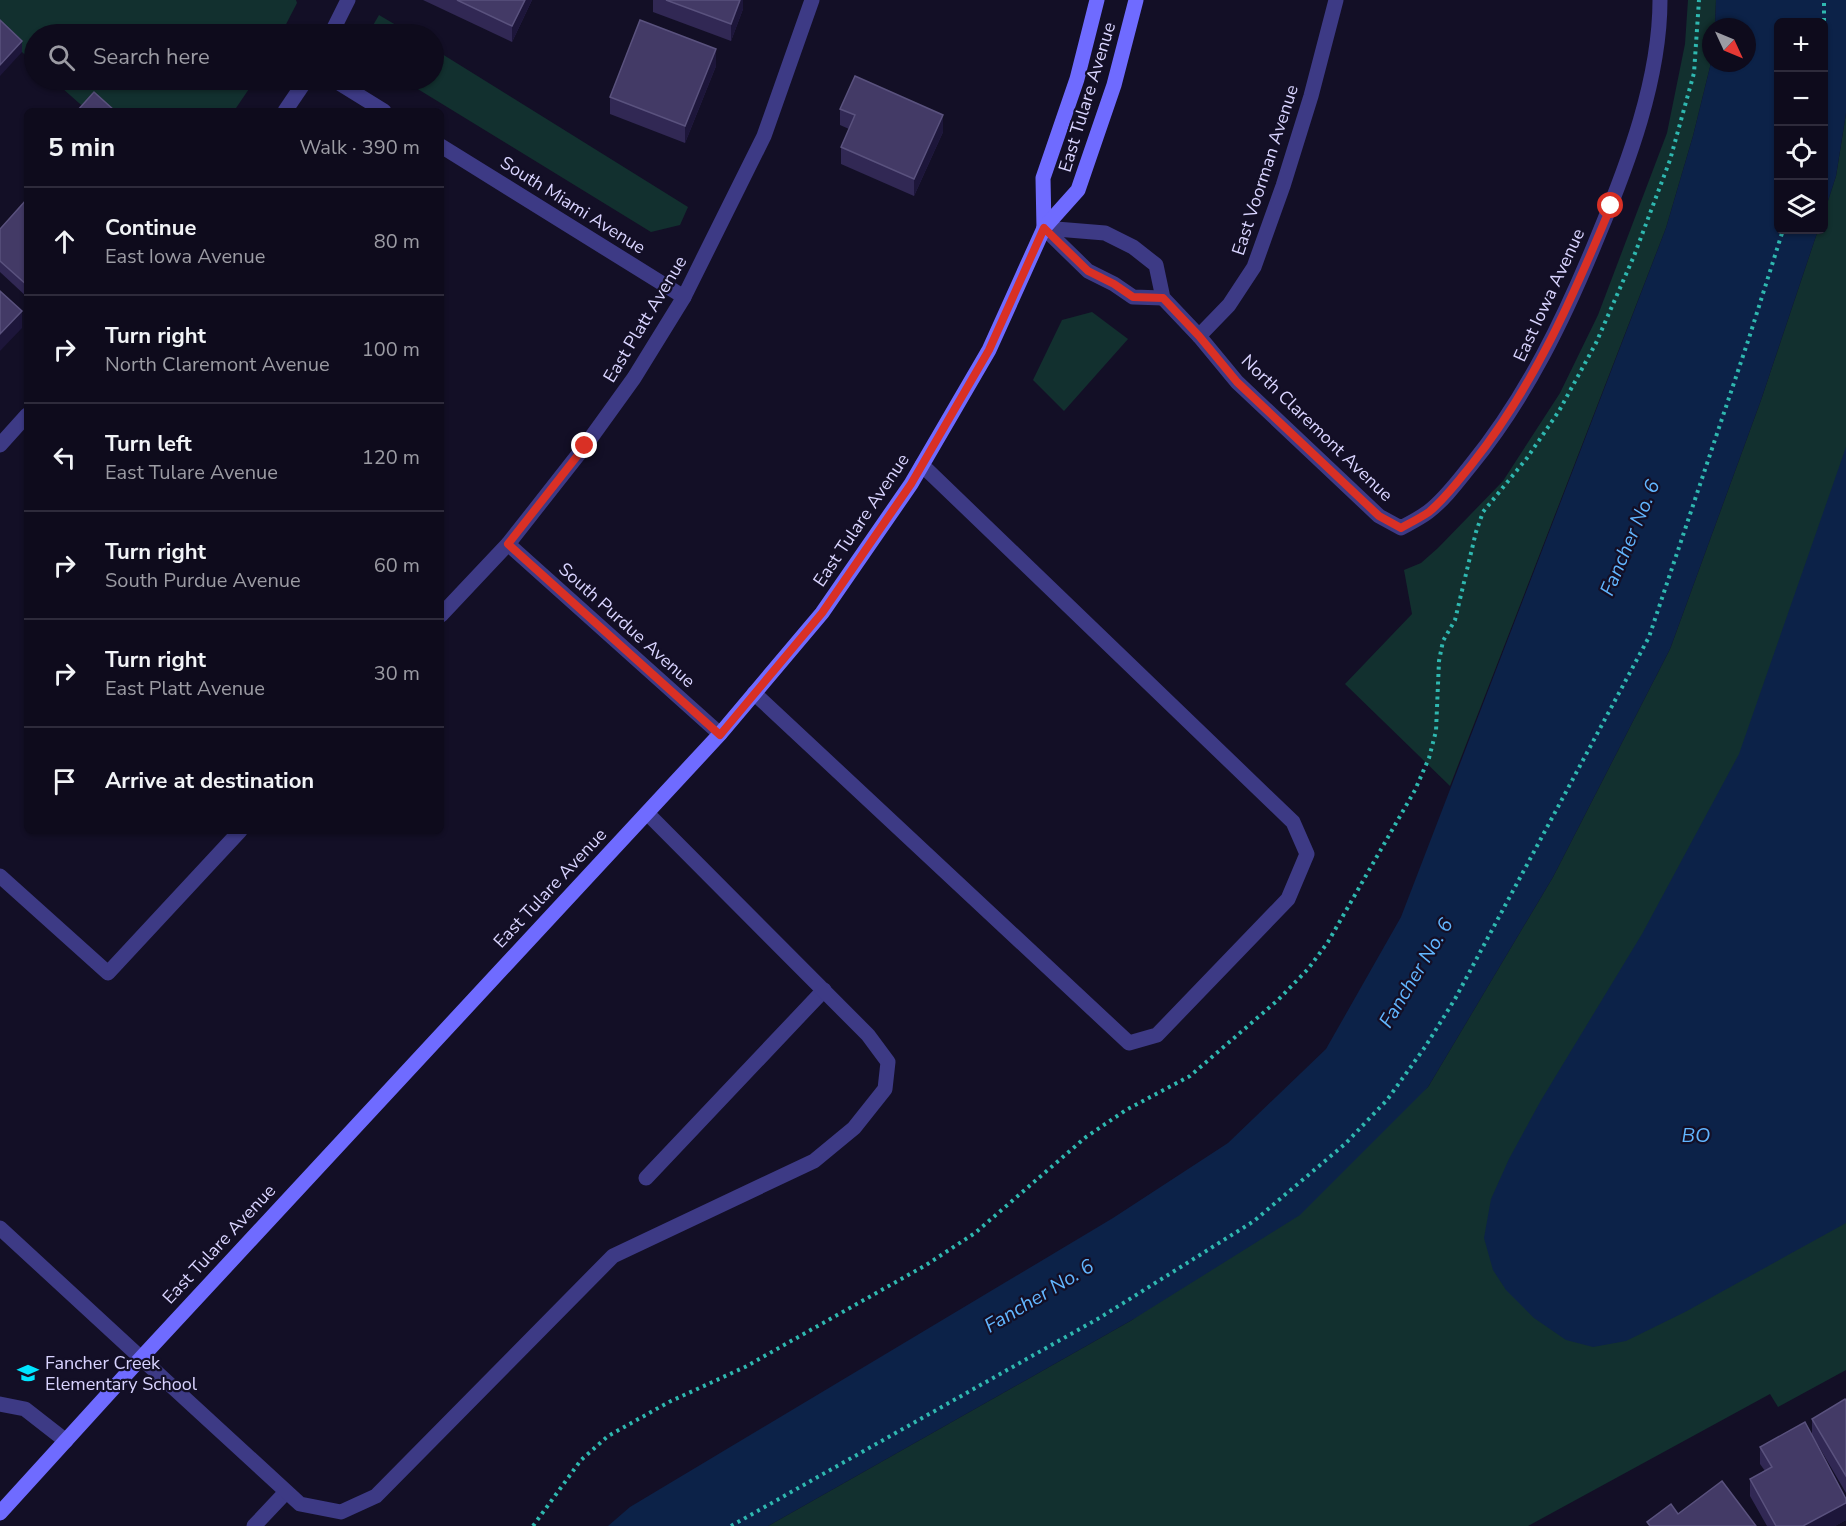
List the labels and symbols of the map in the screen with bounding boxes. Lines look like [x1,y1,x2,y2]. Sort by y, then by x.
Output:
north arrow [1702,18,1756,72]
street label: East Tulare Avenue [1053,19,1121,175]
street label: East Voorman Avenue [1226,82,1304,258]
street label: South Miami Avenue [496,151,650,259]
route start [1597,192,1623,218]
street label: East Iowa Avenue [1508,225,1590,365]
street label: East Platt Avenue [598,251,692,387]
street label: North Claremont Avenue [1236,349,1398,507]
route end [571,432,597,458]
street label: East Tulare Avenue [808,449,914,591]
water label: Fancher No. 6 [1593,476,1667,600]
street label: South Purdue Avenue [554,557,700,693]
street label: East Tulare Avenue [488,823,612,953]
water label: Fancher No. 6 [1373,913,1459,1033]
water label: BO [1682,1122,1710,1149]
street label: East Tulare Avenue [157,1179,281,1309]
water label: Fancher No. 6 [979,1253,1099,1339]
place label: Fancher Creek Elementary School [45,1351,198,1396]
school or university icon: Fancher Creek Elementary School [16,1361,40,1385]

